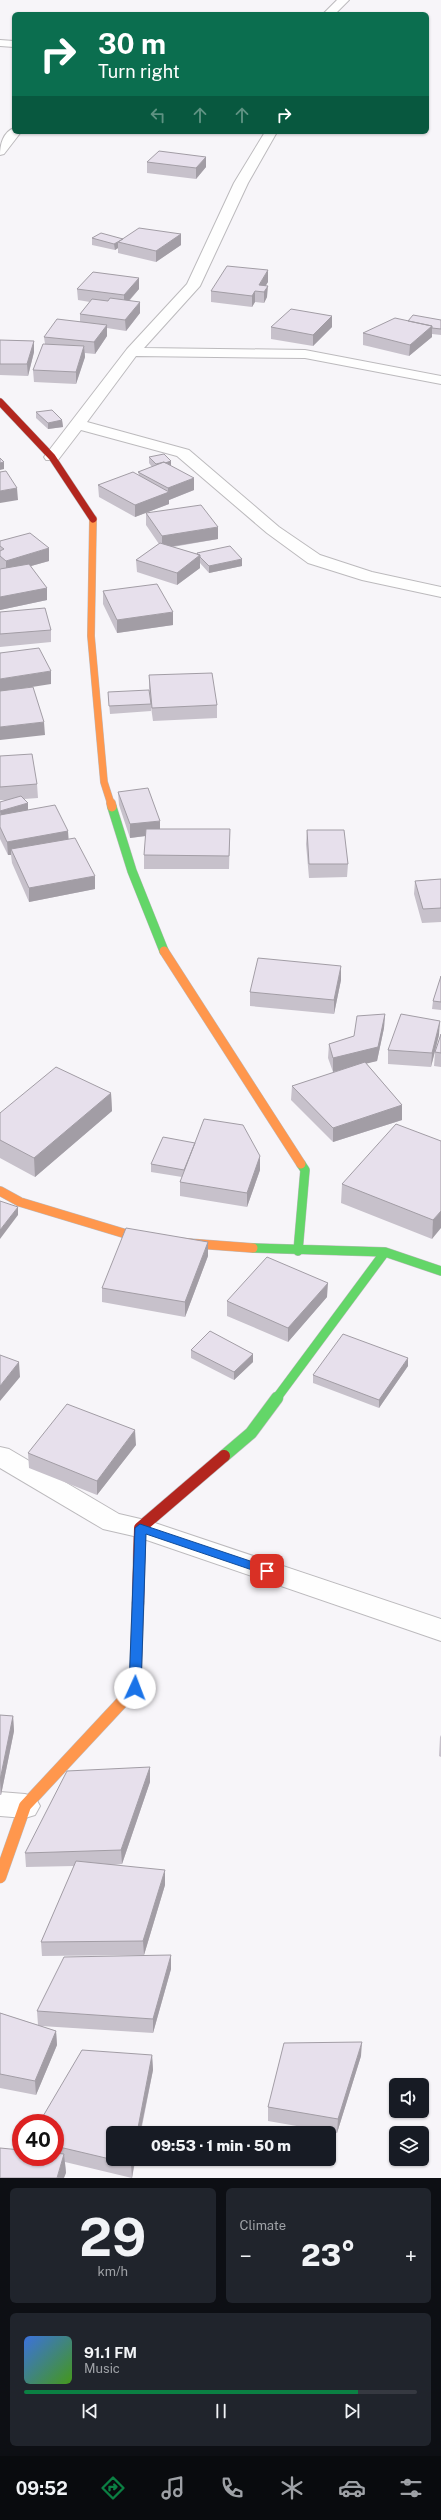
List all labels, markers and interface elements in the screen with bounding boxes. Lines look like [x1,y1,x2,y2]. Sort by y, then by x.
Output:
text: 30 m [98,27,166,60]
icon: right [32,28,84,80]
text: Turn right [98,61,180,82]
icon: left [147,104,169,126]
icon: ahead [189,104,211,126]
icon: ahead [231,104,253,126]
icon: right [273,104,295,126]
pin [250,1554,284,1588]
icon: arrive [256,1560,278,1582]
position arrow [114,1667,156,1709]
map controls [389,2078,429,2166]
button: sound [389,2078,429,2118]
speed limit sign: 40 [12,2114,64,2166]
button: layers [389,2126,429,2166]
text: 09:53 · 1 min · 50 m [151,2137,291,2154]
text: 29 [79,2207,146,2268]
text: Climate [240,2218,286,2233]
text: 23° [301,2237,355,2273]
text: − [240,2243,252,2269]
text: + [405,2243,417,2269]
text: km/h [97,2264,128,2279]
text: 91.1 FM [84,2344,137,2361]
text: Music [84,2361,120,2376]
icon: previous [79,2400,101,2422]
icon: pause [210,2400,232,2422]
icon: next [341,2400,363,2422]
icon: directions [99,2474,127,2502]
icon: music [159,2474,187,2502]
icon: phone [218,2474,246,2502]
icon: climate [278,2474,306,2502]
icon: car [338,2474,366,2502]
icon: filters [397,2474,425,2502]
text: 09:52 [16,2478,68,2499]

